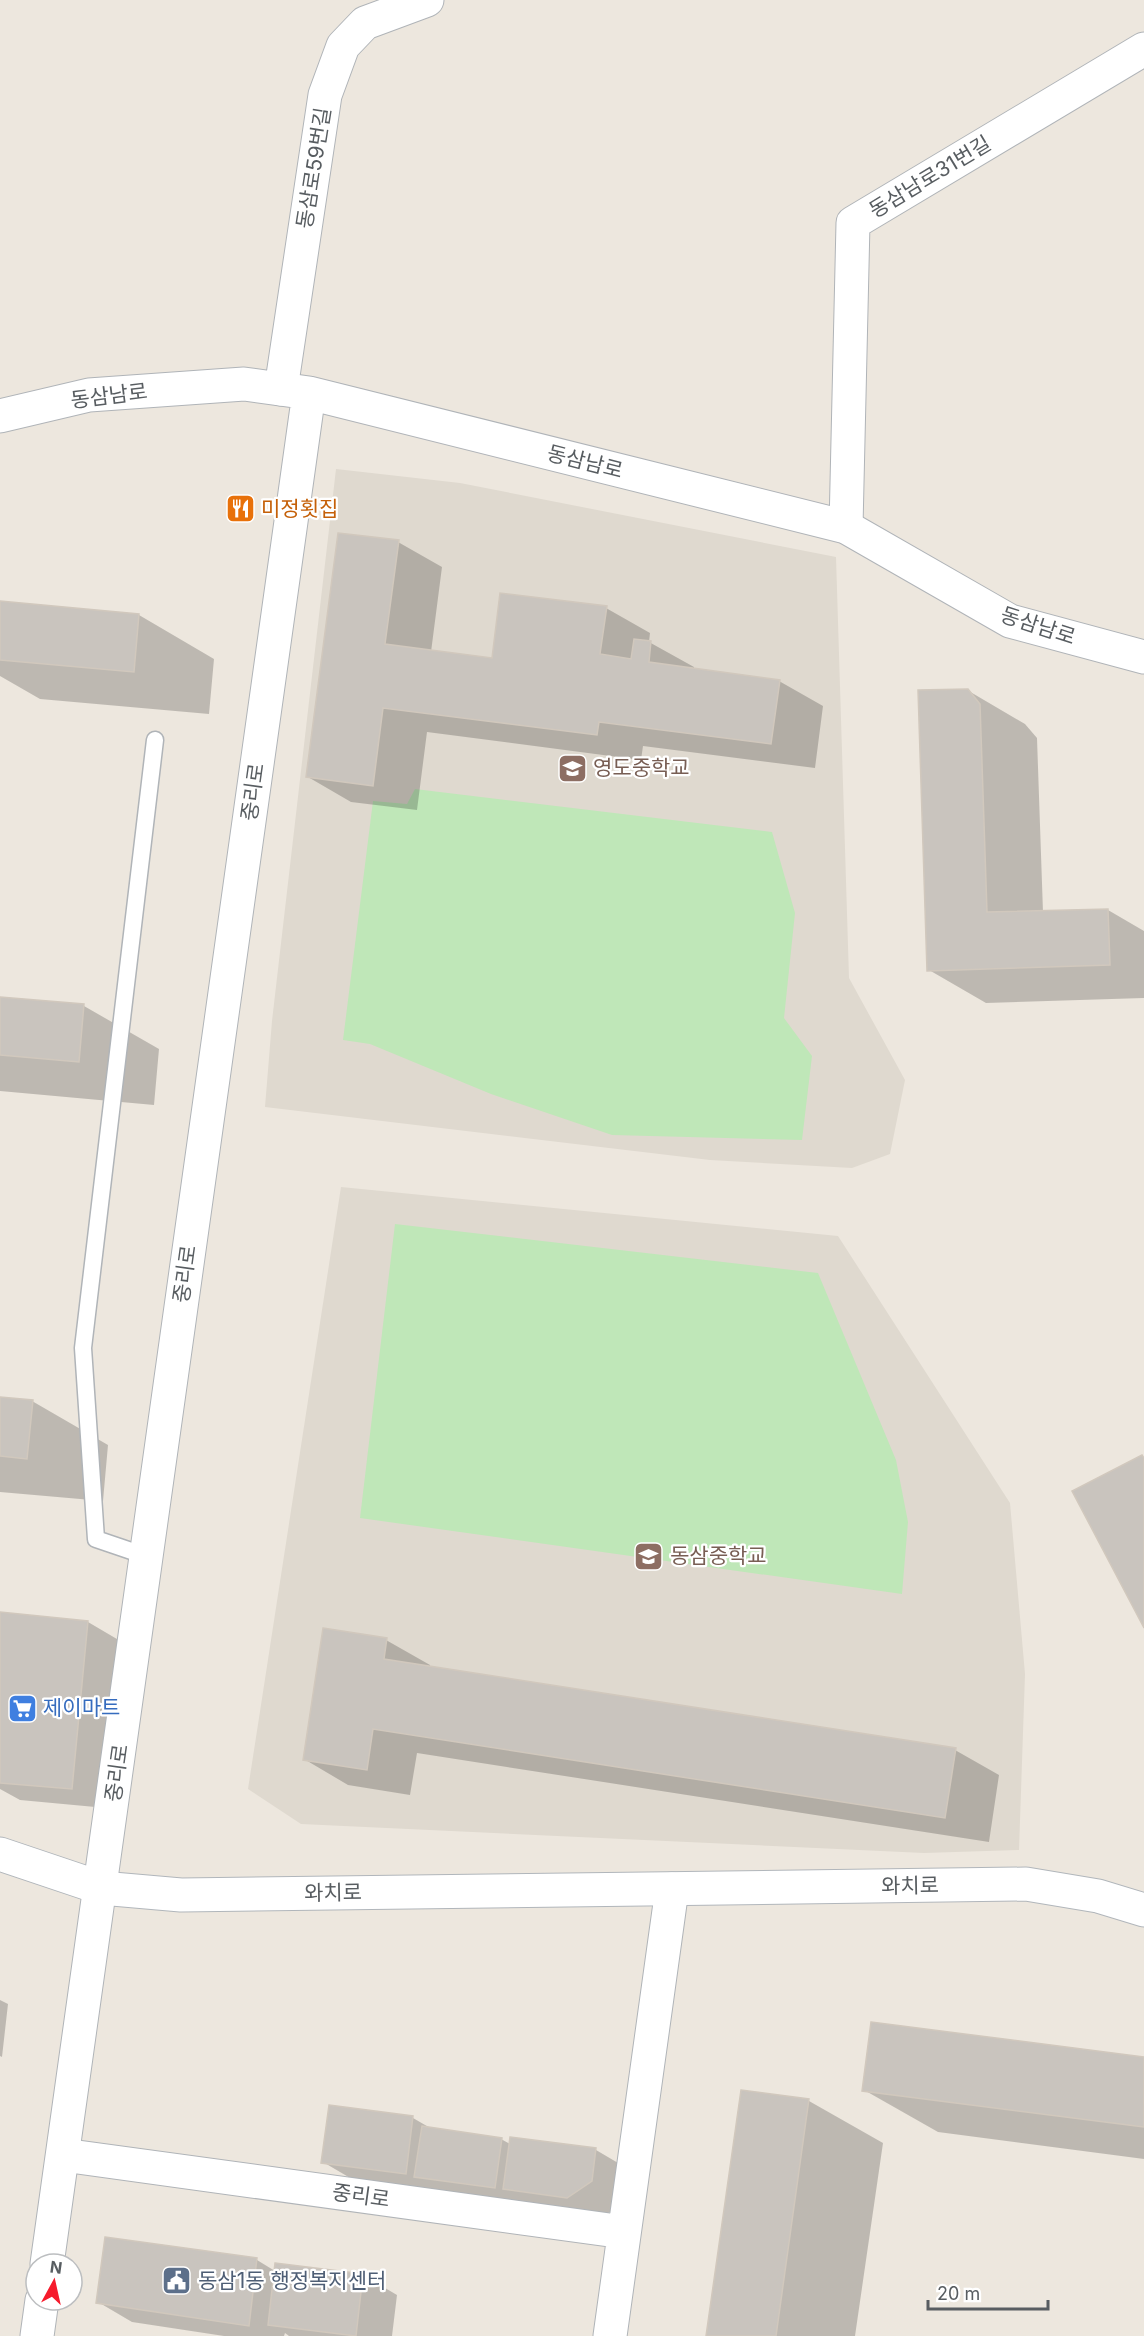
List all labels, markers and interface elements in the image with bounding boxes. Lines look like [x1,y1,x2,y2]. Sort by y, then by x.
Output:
street label: 동삼로59번길 [292,106,335,230]
street label: 동삼남로31번길 [864,130,995,223]
street label: 동삼남로 [69,378,149,413]
street label: 동삼남로 [545,440,626,483]
restaurant icon: 미정횟집 [224,493,256,525]
place label: 미정횟집 [261,496,338,521]
street label: 동삼남로 [998,602,1079,649]
school or university icon: 영도중학교 [556,752,588,784]
place label: 영도중학교 [593,755,690,780]
street label: 중리로 [236,761,269,822]
street label: 중리로 [168,1243,201,1304]
school or university icon: 동삼중학교 [633,1540,665,1572]
place label: 동삼중학교 [670,1543,767,1568]
supermarket icon: 제이마트 [6,1692,38,1724]
place label: 제이마트 [43,1695,120,1720]
street label: 중리로 [100,1742,133,1803]
street label: 와치로 [881,1872,939,1899]
street label: 와치로 [304,1879,362,1906]
street label: 중리로 [331,2179,392,2212]
north arrow [24,2252,84,2312]
text: N [49,2256,64,2278]
public building icon: 동삼1동 행정복지센터 [161,2265,193,2297]
place label: 동삼1동 행정복지센터 [198,2268,386,2293]
scale bar [928,2273,1048,2311]
text: 20 m [937,2283,980,2304]

